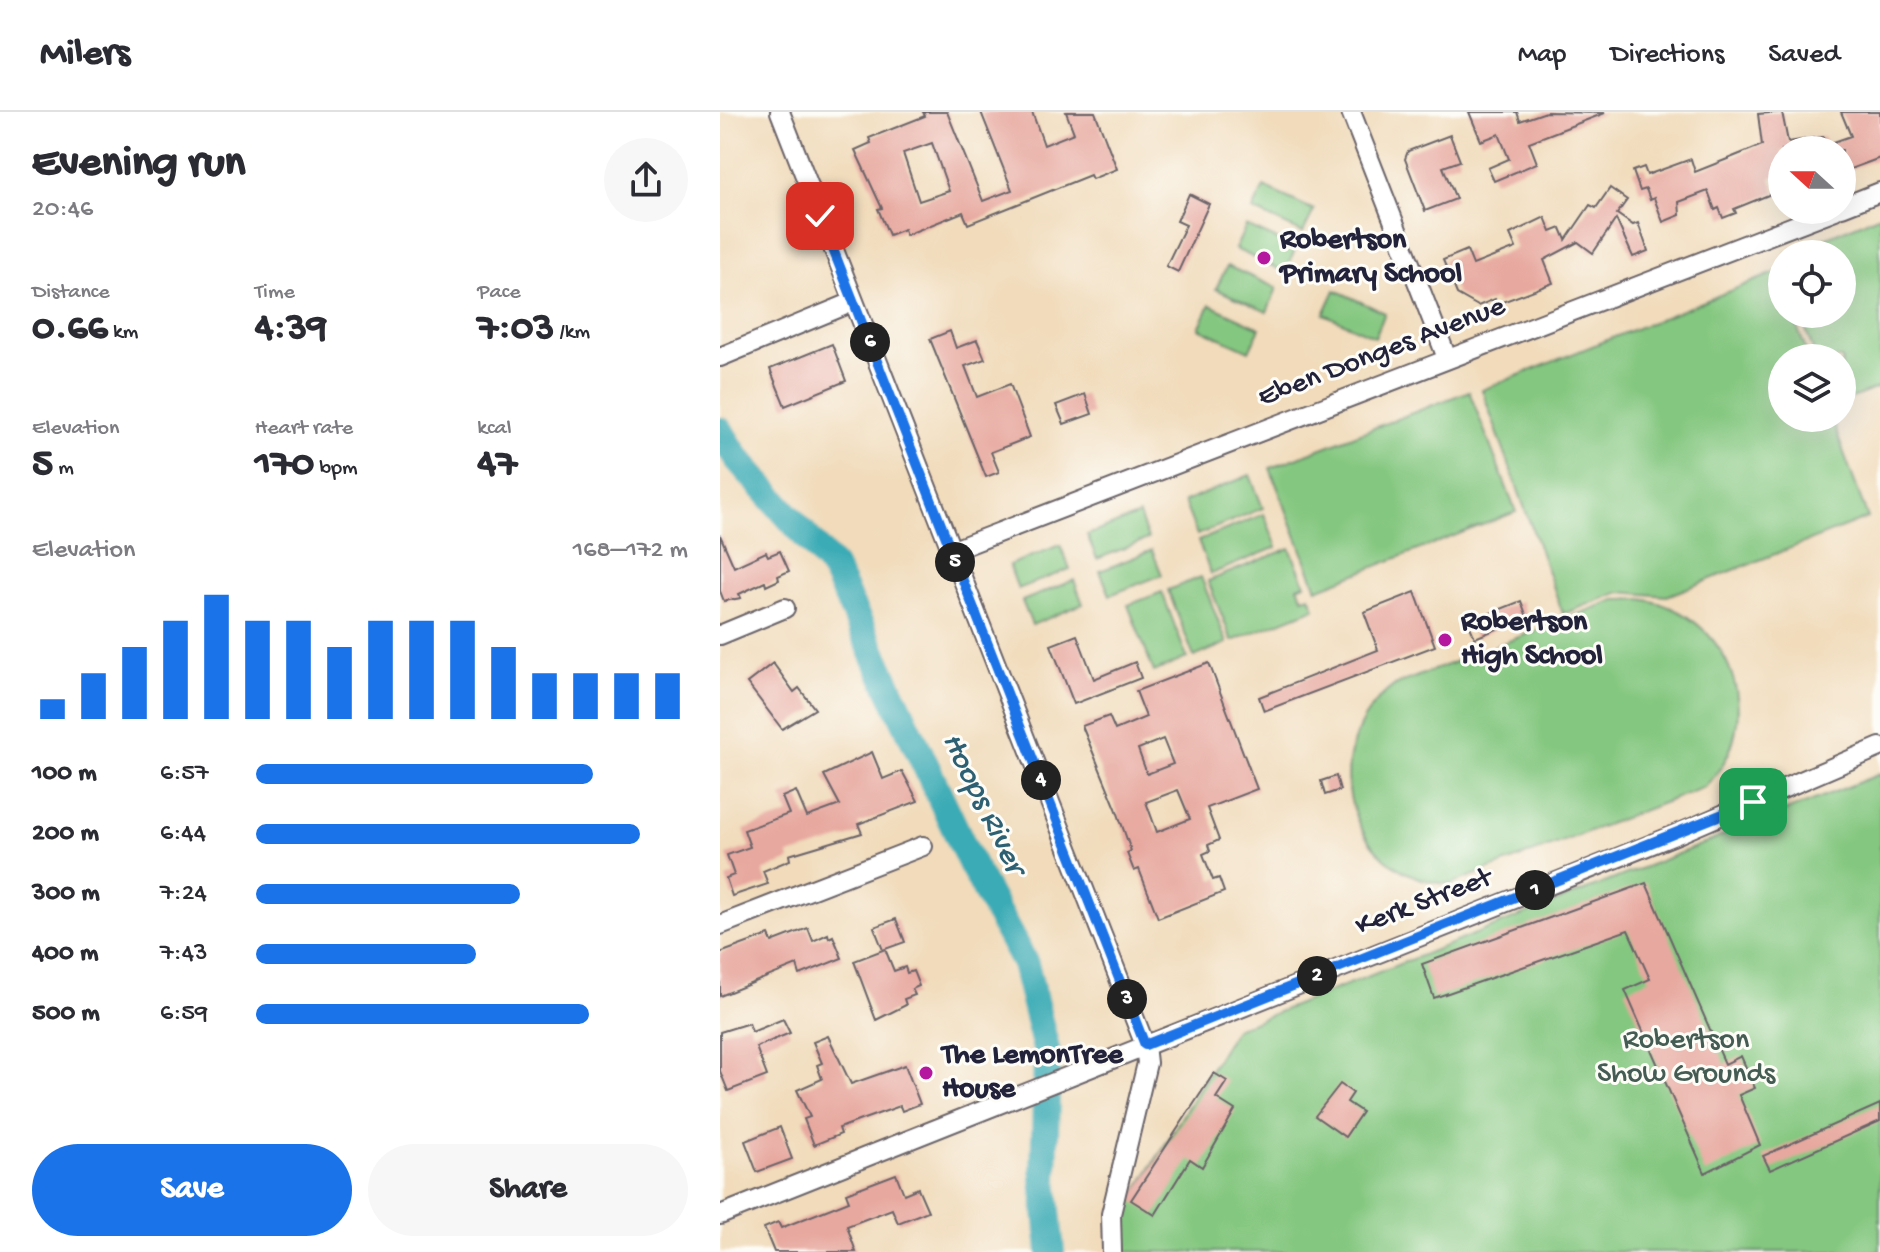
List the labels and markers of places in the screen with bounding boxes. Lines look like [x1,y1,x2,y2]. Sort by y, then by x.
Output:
pin [786,182,854,250]
place label: Robertson Primary School [1278,224,1462,293]
marker: Robertson Primary School [1255,249,1273,267]
pin: 6 [850,322,890,362]
pin: 5 [935,542,975,582]
place label: Robertson High School [1460,606,1603,675]
marker: Robertson High School [1436,631,1454,649]
pin: 4 [1021,760,1061,800]
pin [1719,768,1787,836]
pin: 1 [1515,870,1555,910]
pin: 2 [1297,956,1337,996]
pin: 3 [1107,979,1147,1019]
place label: The LemonTree House [940,1039,1124,1108]
marker: The LemonTree House [917,1064,935,1082]

